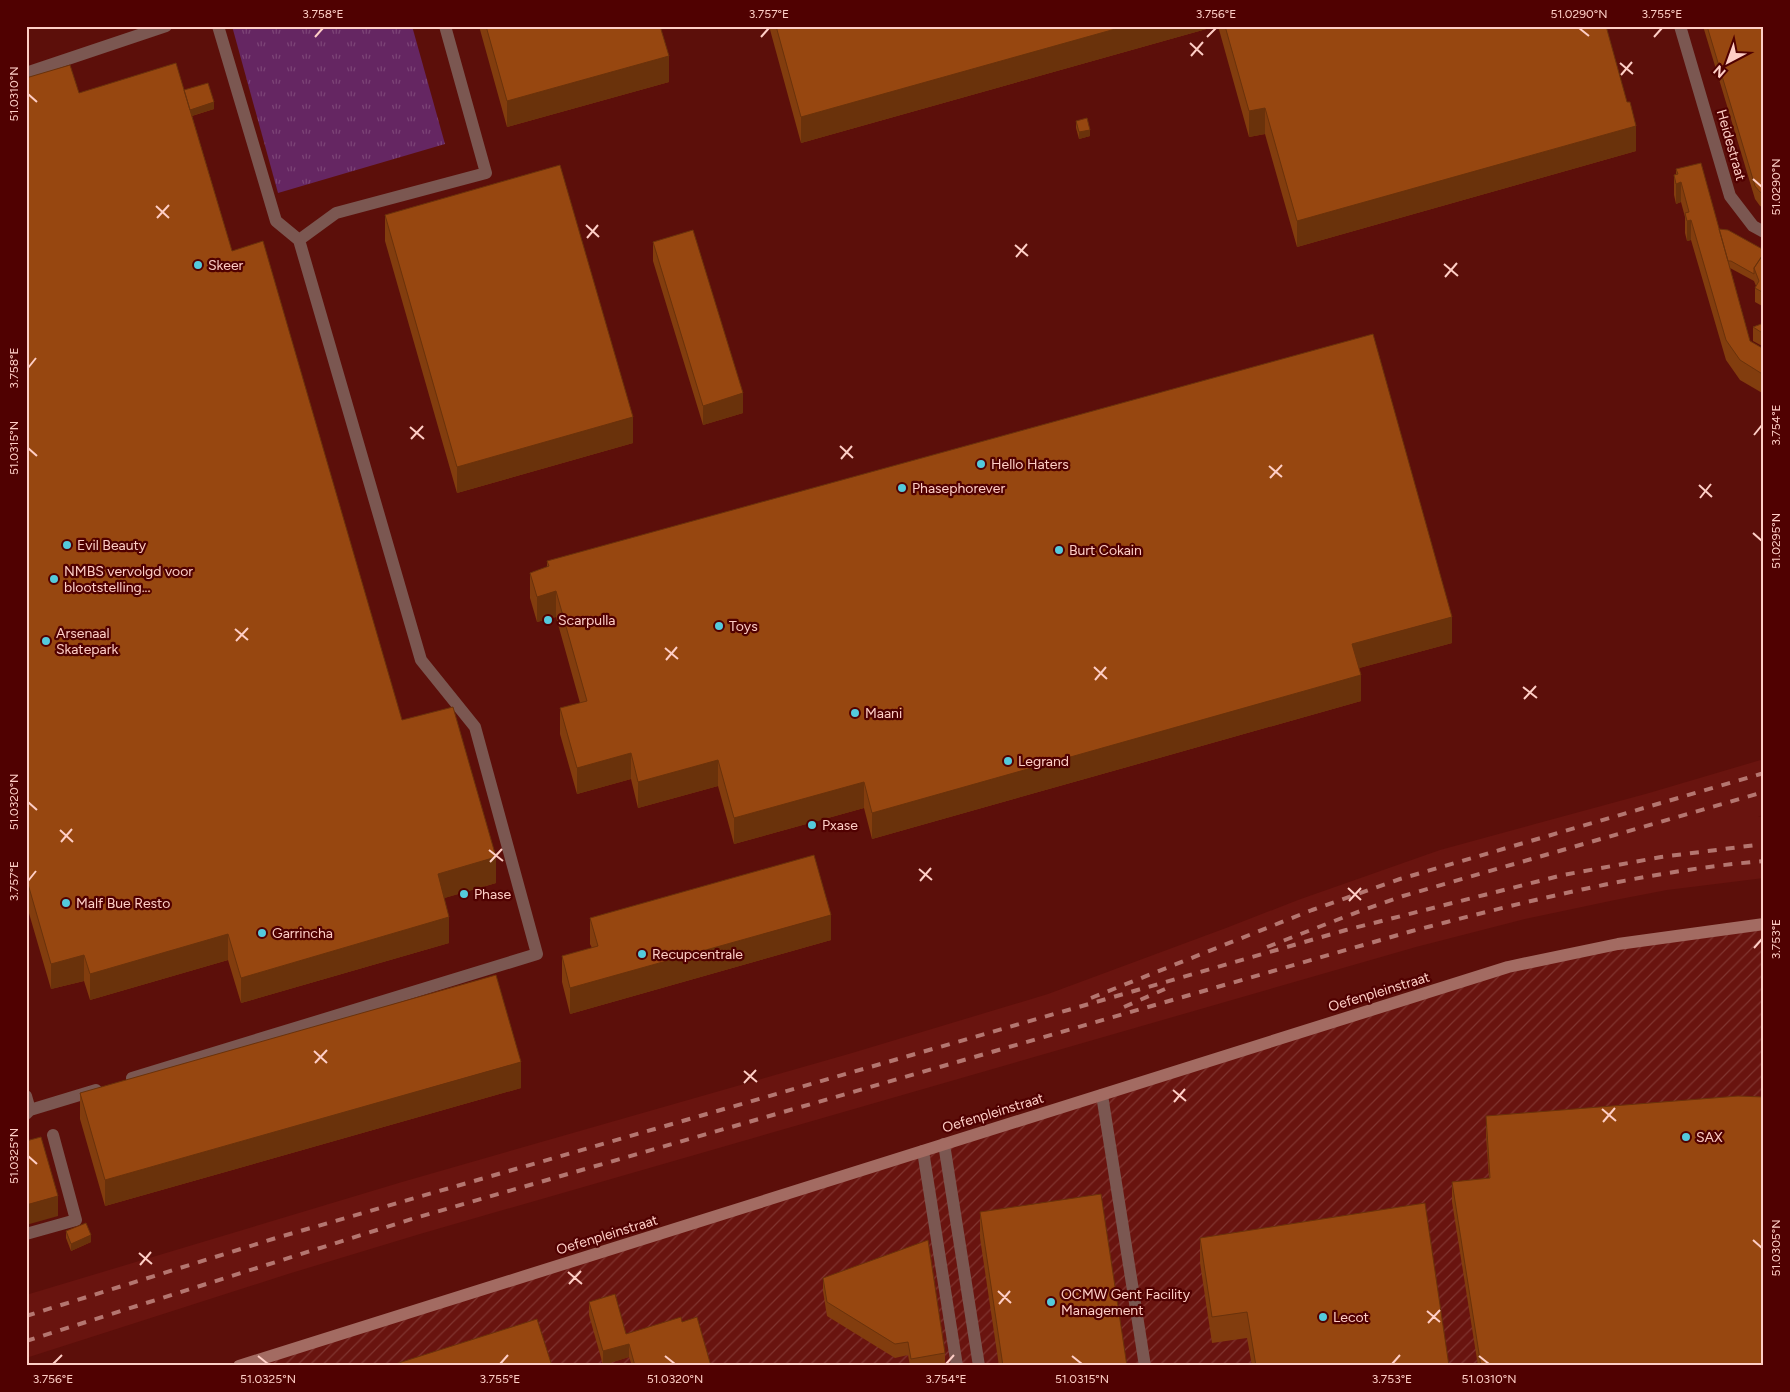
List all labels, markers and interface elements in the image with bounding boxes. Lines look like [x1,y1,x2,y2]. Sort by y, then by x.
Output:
text: 3.758°E [302,7,344,21]
text: 3.757°E [749,7,789,21]
text: 3.756°E [1196,7,1236,21]
text: 51.0290°N [1551,7,1607,21]
text: 3.755°E [1642,7,1682,21]
north arrow [1702,38,1752,88]
text: N [1710,61,1729,81]
text: 51.0310°N [7,67,21,121]
street label: Heidestraat [1713,107,1749,183]
text: 51.0290°N [1769,159,1783,215]
place label: Skeer [208,257,244,274]
marker: Skeer [192,259,204,271]
text: 3.758°E [7,347,21,389]
text: 3.754°E [1769,404,1783,446]
text: 51.0315°N [7,421,21,475]
place label: Hello Haters [991,456,1069,473]
marker: Hello Haters [975,458,987,470]
place label: Phasephorever [912,480,1005,497]
marker: Phasephorever [896,482,908,494]
text: 51.0295°N [1769,513,1783,569]
place label: Evil Beauty [77,537,147,554]
marker: Evil Beauty [61,539,73,551]
place label: Burt Cokain [1069,542,1142,559]
marker: Burt Cokain [1053,544,1065,556]
place label: NMBS vervolgd voor blootstelling... [64,563,193,596]
marker: NMBS vervolgd voor blootstelling... [48,573,60,585]
place label: Scarpulla [558,612,615,629]
marker: Scarpulla [542,614,554,626]
place label: Toys [729,618,758,635]
marker: Toys [713,620,725,632]
place label: Arsenaal Skatepark [56,625,118,658]
marker: Arsenaal Skatepark [40,635,52,647]
place label: Maani [865,705,902,722]
marker: Maani [849,707,861,719]
place label: Legrand [1018,753,1069,770]
marker: Legrand [1002,755,1014,767]
text: 51.0320°N [7,774,21,830]
place label: Pxase [822,817,858,834]
marker: Pxase [806,819,818,831]
text: 3.757°E [7,861,21,901]
place label: Phase [474,886,512,903]
marker: Phase [458,888,470,900]
place label: Malf Bue Resto [76,895,170,912]
marker: Malf Bue Resto [60,897,72,909]
text: 3.753°E [1769,919,1783,959]
place label: Garrincha [272,925,333,942]
marker: Garrincha [256,927,268,939]
place label: Recupcentrale [652,946,743,963]
marker: Recupcentrale [636,948,648,960]
street label: Oefenpleinstraat [1326,968,1432,1016]
street label: Oefenpleinstraat [940,1089,1046,1137]
text: 51.0325°N [7,1128,21,1184]
place label: SAX [1696,1129,1723,1146]
marker: SAX [1680,1131,1692,1143]
street label: Oefenpleinstraat [554,1211,660,1259]
text: 51.0305°N [1769,1220,1783,1276]
place label: OCMW Gent Facility Management [1061,1286,1191,1319]
marker: OCMW Gent Facility Management [1045,1296,1057,1308]
place label: Lecot [1333,1309,1369,1326]
marker: Lecot [1317,1311,1329,1323]
text: 3.756°E [33,1372,73,1386]
text: 51.0325°N [240,1372,296,1386]
text: 3.755°E [480,1372,520,1386]
text: 51.0320°N [647,1372,703,1386]
text: 3.754°E [925,1372,967,1386]
text: 51.0315°N [1055,1372,1109,1386]
text: 3.753°E [1372,1372,1412,1386]
text: 51.0310°N [1462,1372,1516,1386]

